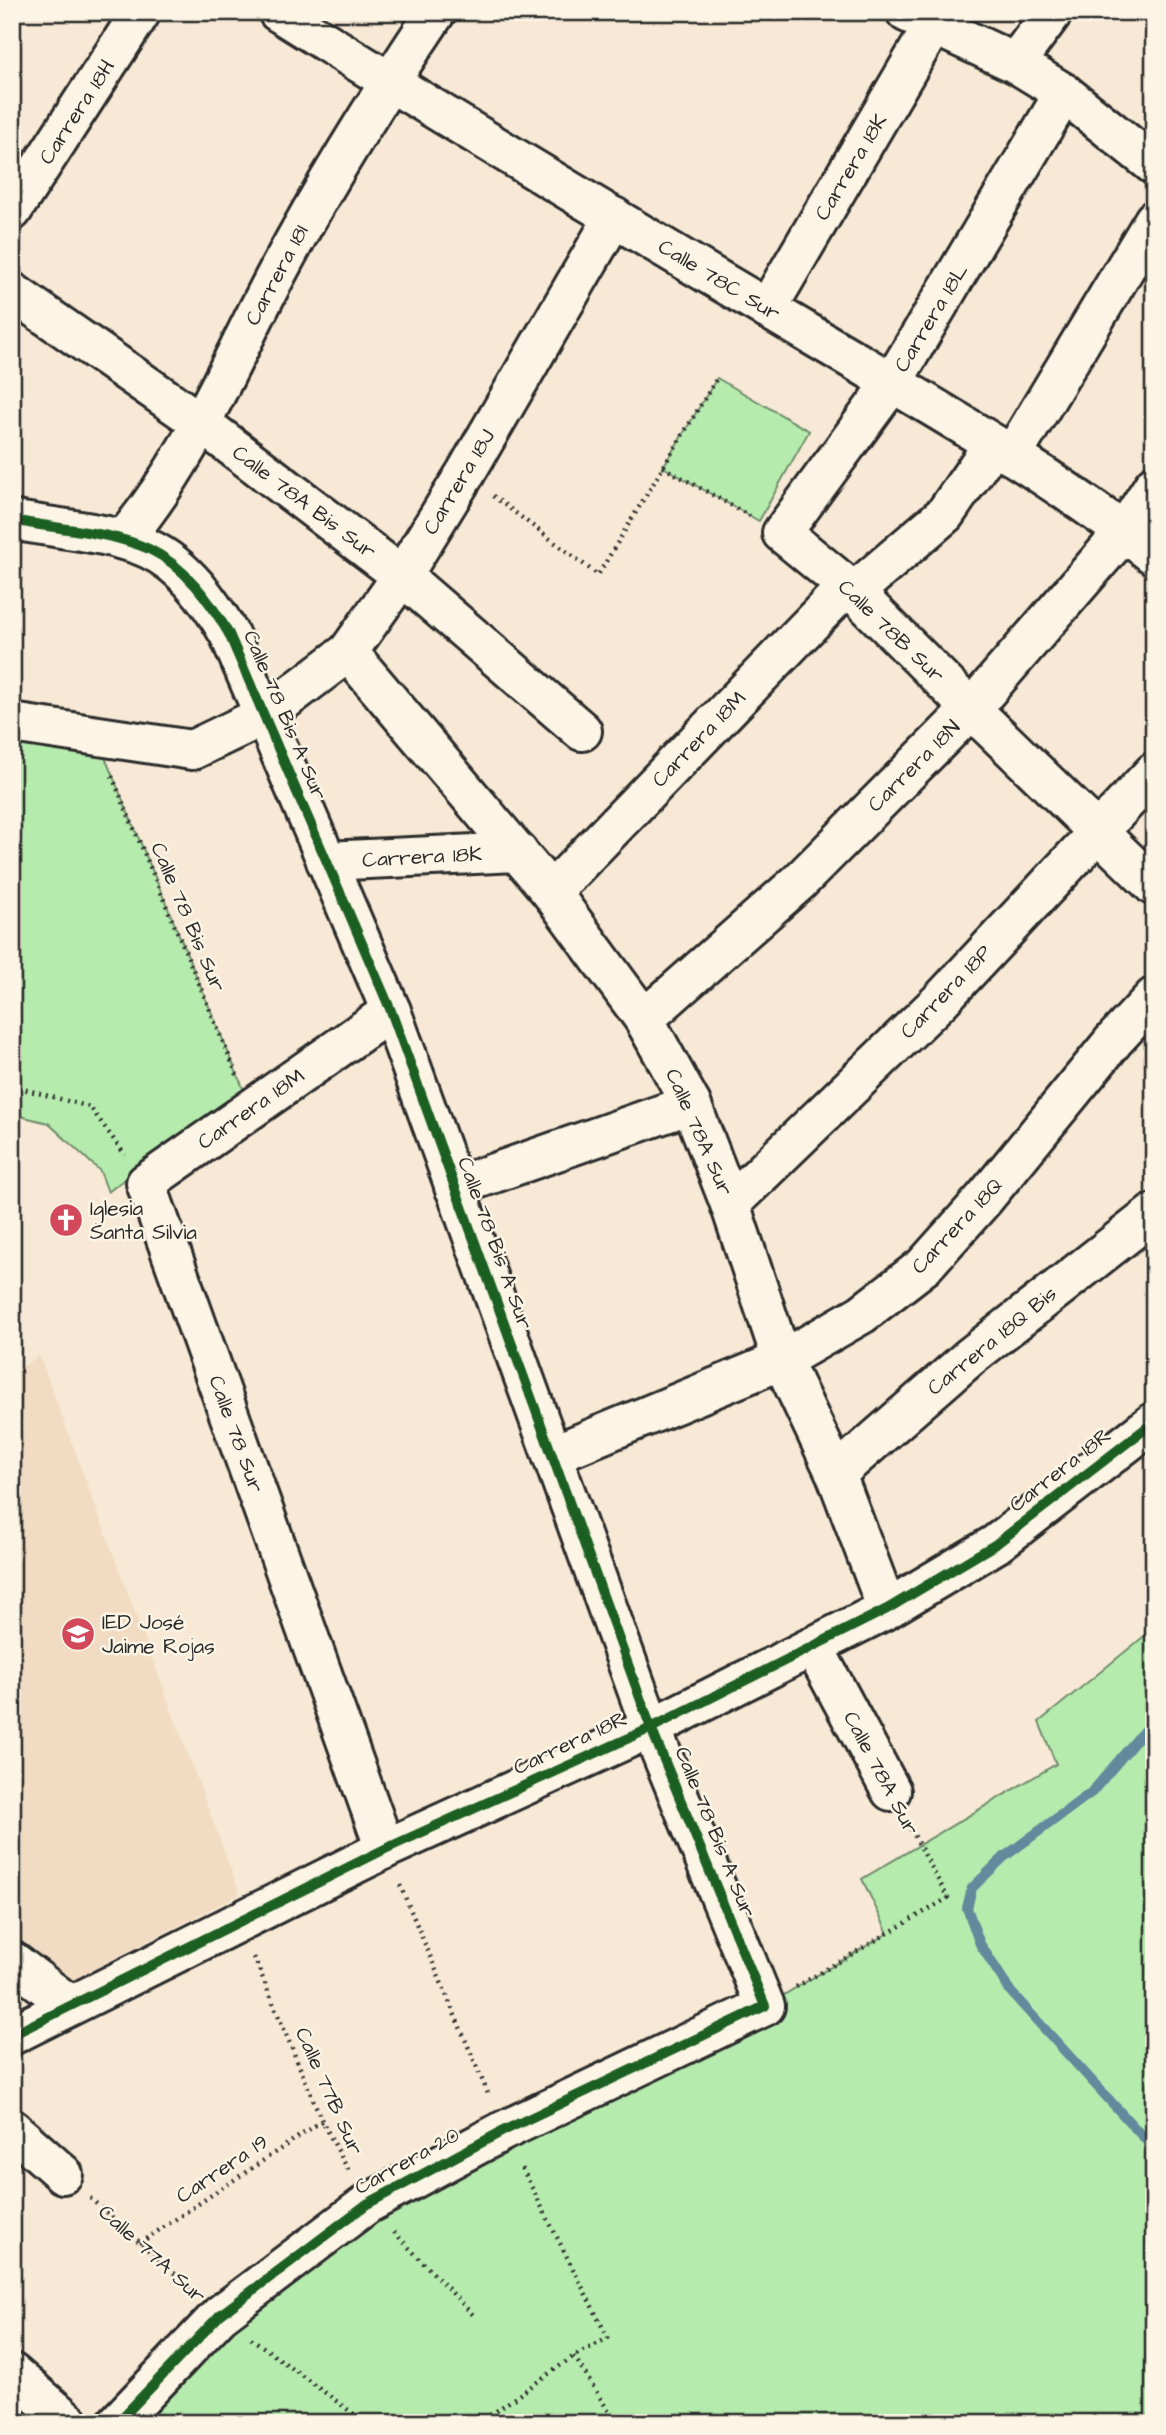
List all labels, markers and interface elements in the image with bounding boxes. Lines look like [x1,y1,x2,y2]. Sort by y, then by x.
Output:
street label: Carrera 18H [32,54,122,170]
street label: Carrera 18K [808,108,894,226]
street label: Carrera 18I [238,220,316,330]
street label: Calle 78C Sur [653,232,786,328]
street label: Carrera 18L [887,258,975,378]
street label: Carrera 18J [416,424,502,540]
street label: Calle 78A Bis Sur [226,438,382,566]
street label: Calle 78B Sur [831,573,951,689]
street label: Calle 78 Bis A Sur [236,626,334,805]
street label: Carrera 18M [645,684,753,794]
street label: Carrera 18N [861,713,967,819]
street label: Calle 78 Bis Sur [143,838,233,997]
street label: Carrera 18K [361,839,483,875]
street label: Carrera 18P [894,938,999,1045]
street label: Carrera 18M [192,1061,310,1157]
street label: Calle 78A Sur [658,1064,740,1200]
street label: Calle 78 Bis A Sur [450,1153,540,1334]
street label: Carrera 18Q [905,1171,1009,1281]
place label: Iglesia Santa Silvia [90,1194,197,1247]
church icon: Iglesia Santa Silvia [47,1201,85,1239]
street label: Carrera 18Q Bis [921,1280,1063,1402]
street label: Calle 78 Sur [201,1371,271,1497]
street label: Carrera 18R [1003,1421,1117,1519]
place label: IED José Jaime Rojas [102,1608,215,1661]
school or university icon: IED José Jaime Rojas [59,1615,97,1653]
street label: Carrera 18R [509,1704,631,1782]
street label: Calle 78A Sur [836,1706,926,1840]
street label: Calle 78 Bis A Sur [668,1742,763,1922]
street label: Calle 77B Sur [288,2023,370,2160]
street label: Carrera 20 [349,2120,465,2202]
street label: Carrera 19 [170,2128,274,2210]
street label: Calle 77A Sur [92,2198,212,2310]

